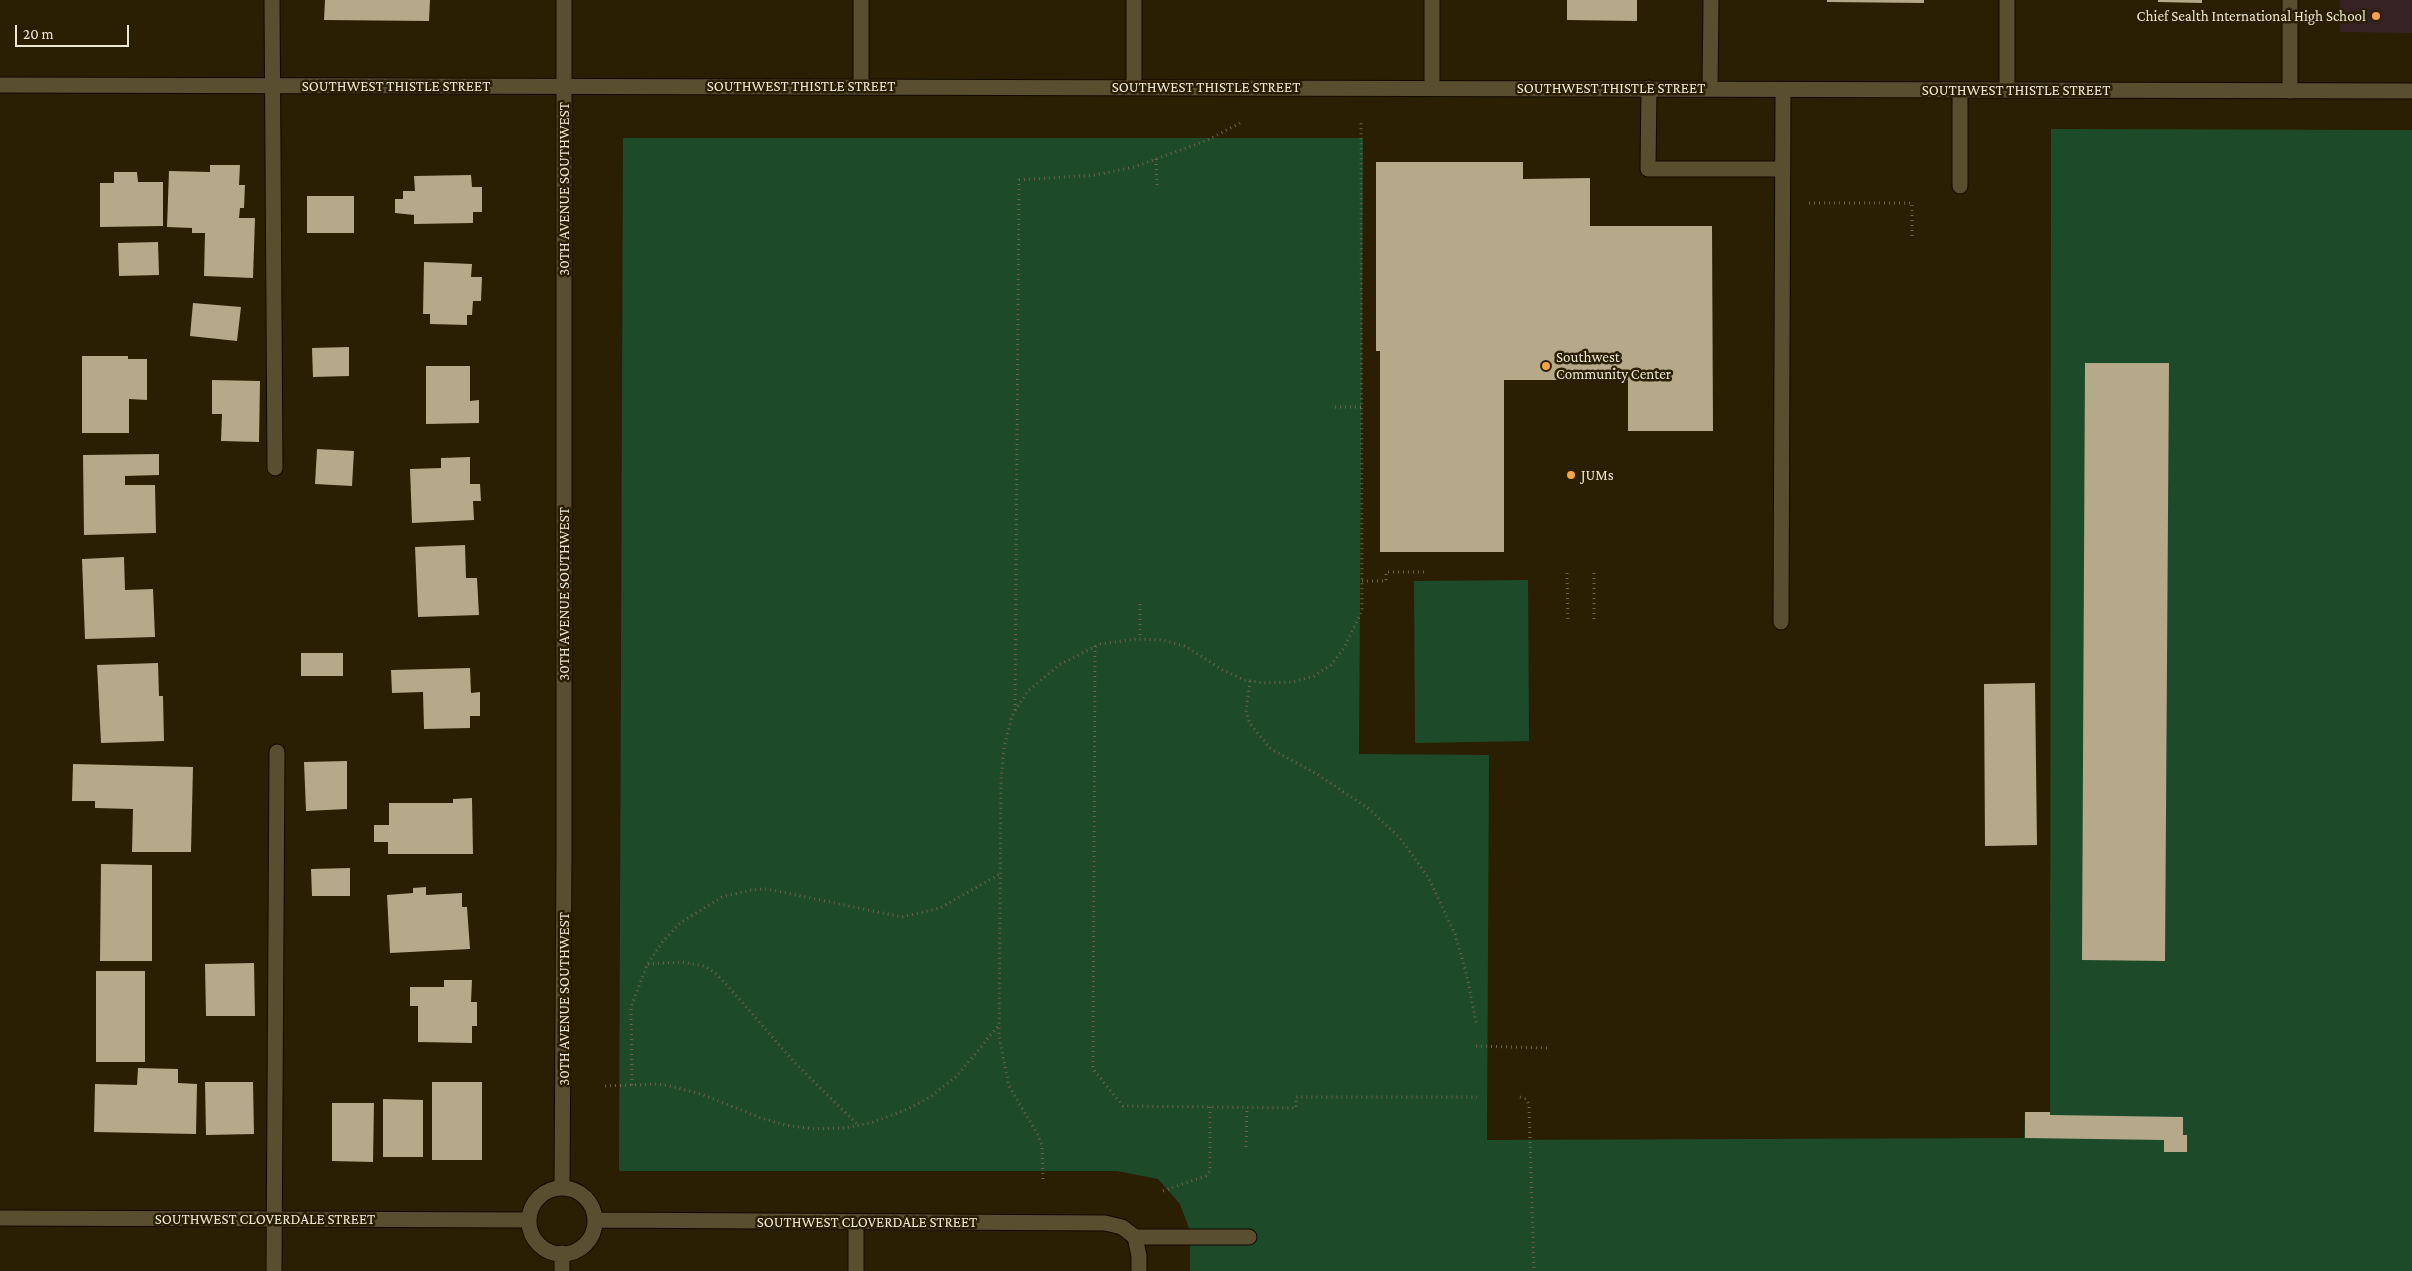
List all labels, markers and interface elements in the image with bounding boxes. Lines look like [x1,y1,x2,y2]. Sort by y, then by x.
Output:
place label: Chief Sealth International High School [2137,7,2366,25]
marker: Chief Sealth International High School [2370,10,2382,22]
scale bar [18,15,131,47]
text: 20 m [23,26,54,42]
street label: SOUTHWEST THISTLE STREET [302,77,490,95]
street label: SOUTHWEST THISTLE STREET [707,77,895,95]
street label: SOUTHWEST THISTLE STREET [1112,78,1300,96]
street label: SOUTHWEST THISTLE STREET [1517,79,1705,97]
street label: SOUTHWEST THISTLE STREET [1922,81,2110,99]
street label: 30TH AVENUE SOUTHWEST [555,102,573,276]
place label: Southwest Community Center [1556,348,1671,383]
marker: Southwest Community Center [1540,360,1552,372]
place label: JUMs [1581,466,1614,484]
marker: JUMs [1565,469,1577,481]
street label: 30TH AVENUE SOUTHWEST [555,507,573,681]
street label: 30TH AVENUE SOUTHWEST [555,912,573,1086]
street label: SOUTHWEST CLOVERDALE STREET [155,1210,375,1228]
street label: SOUTHWEST CLOVERDALE STREET [757,1213,977,1231]

